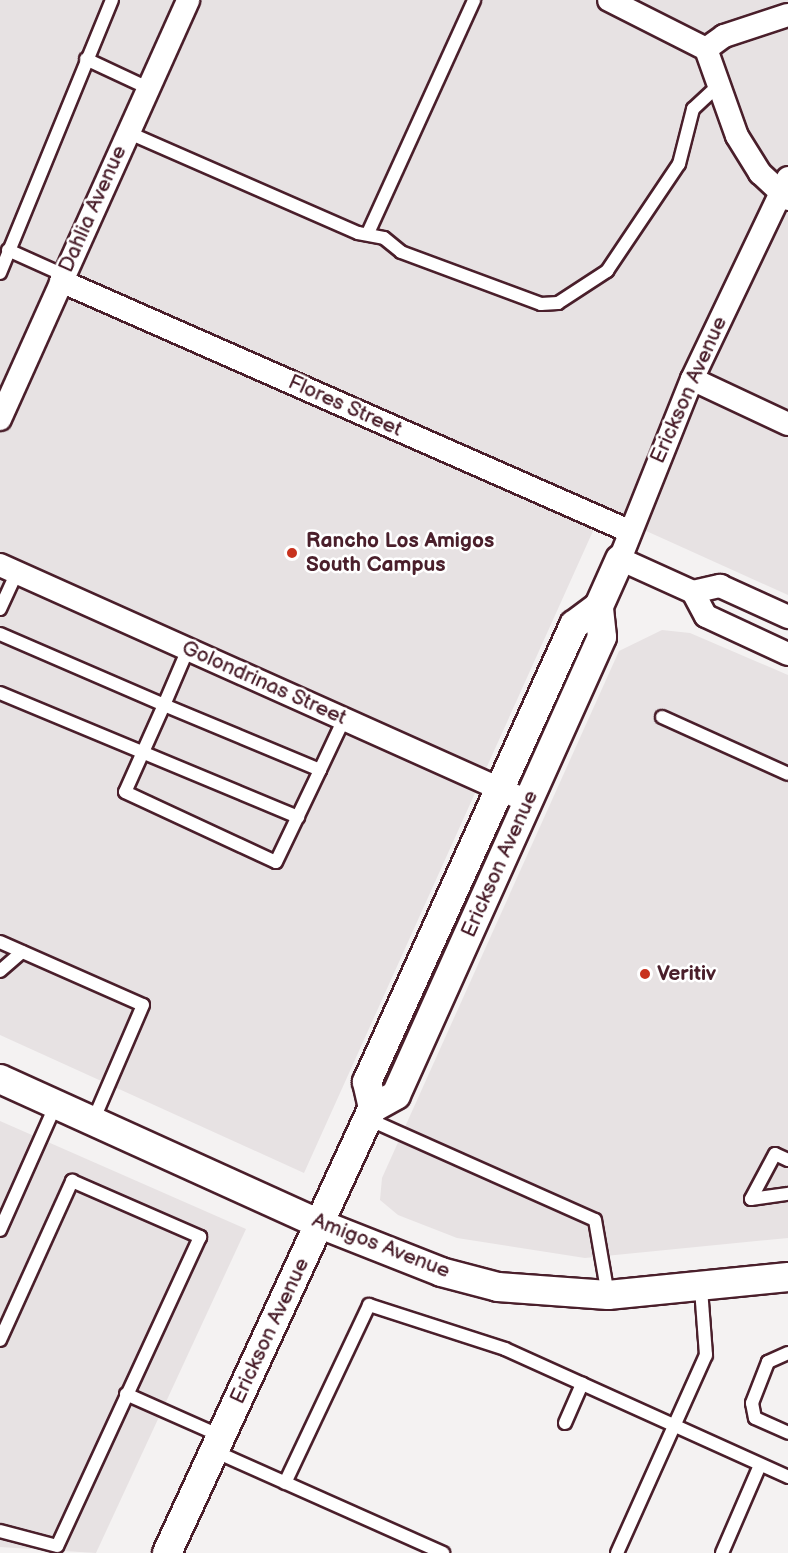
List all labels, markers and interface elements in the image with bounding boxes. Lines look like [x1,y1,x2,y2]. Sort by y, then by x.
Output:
street label: Dahlia Avenue [54,142,132,276]
street label: Erickson Avenue [645,313,733,467]
street label: Flores Street [284,370,406,442]
place label: Rancho Los Amigos South Campus [306,528,494,578]
marker: Rancho Los Amigos South Campus [283,544,301,562]
street label: Golondrinas Street [178,635,350,731]
street label: Erickson Avenue [456,787,544,941]
place label: Veritiv [657,961,716,987]
marker: Veritiv [638,967,652,981]
street label: Amigos Avenue [308,1208,454,1284]
street label: Erickson Avenue [225,1254,315,1408]

